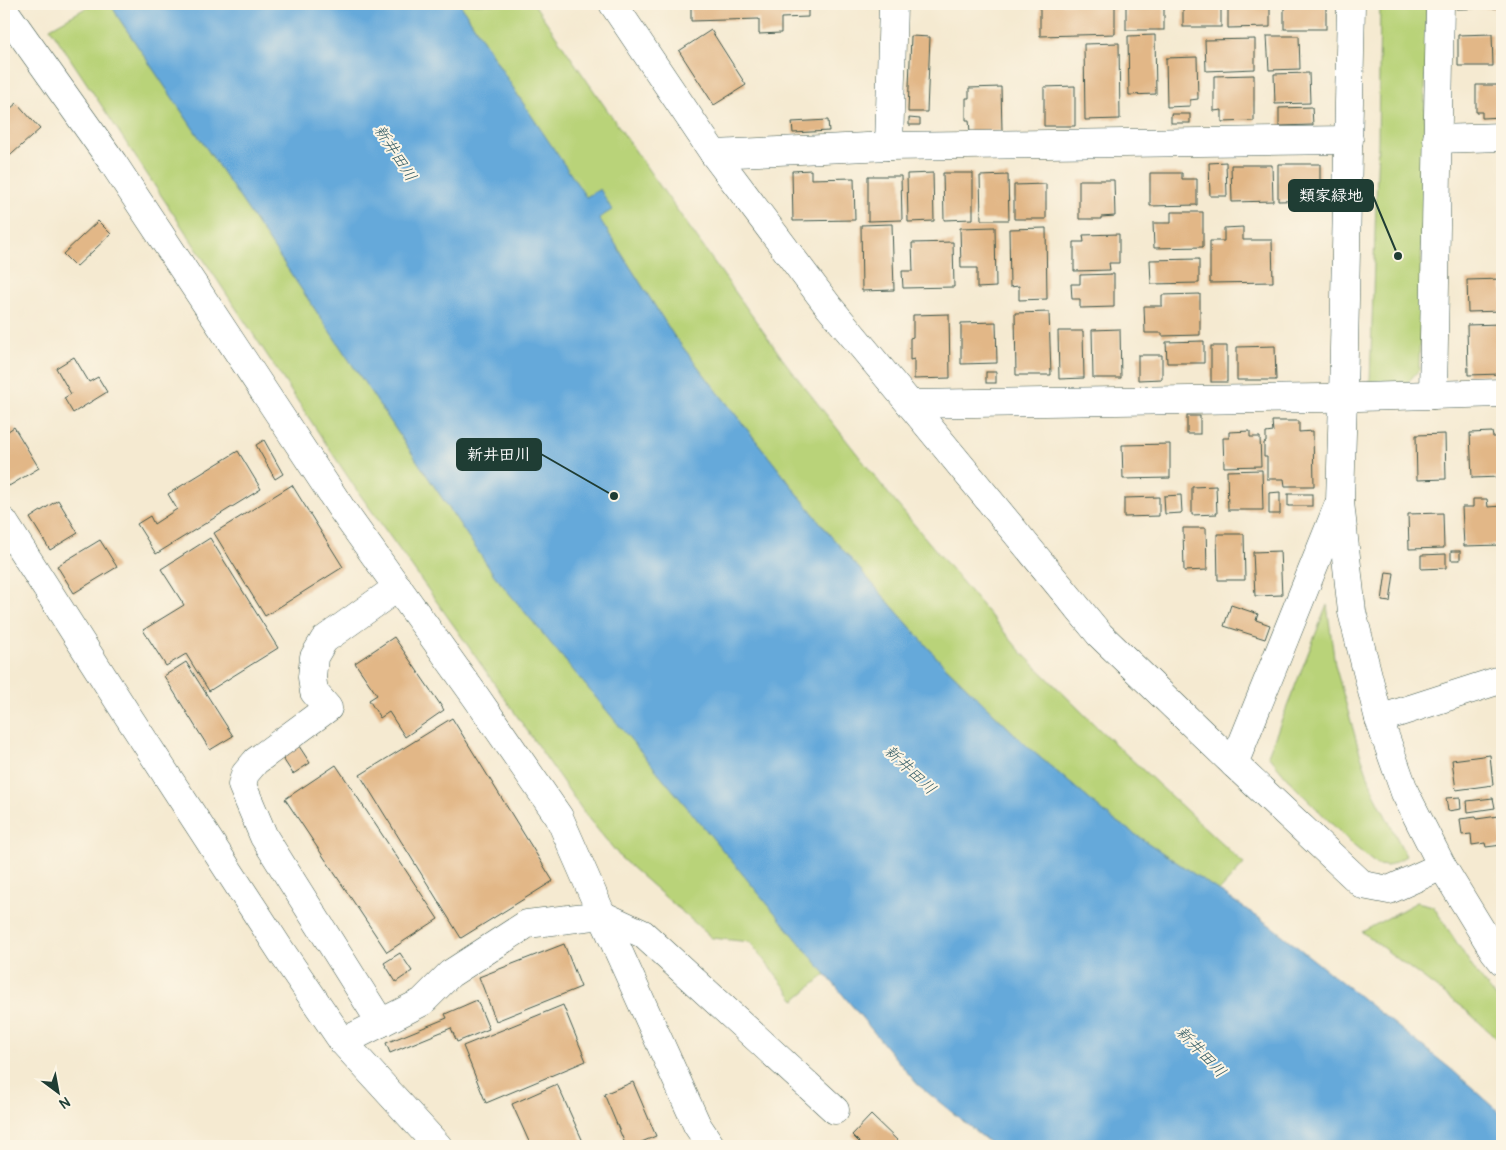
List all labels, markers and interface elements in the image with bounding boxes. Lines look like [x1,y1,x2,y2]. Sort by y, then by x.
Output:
water label: 新井田川 [369,121,421,185]
callout: 類家緑地 [1289,180,1373,211]
text: 類家緑地 [1299,186,1363,206]
callout: 新井田川 [457,439,541,470]
text: 新井田川 [467,445,531,465]
water label: 新井田川 [880,741,940,799]
water label: 新井田川 [1172,1022,1230,1082]
north arrow [32,1068,82,1118]
text: N [56,1093,73,1112]

